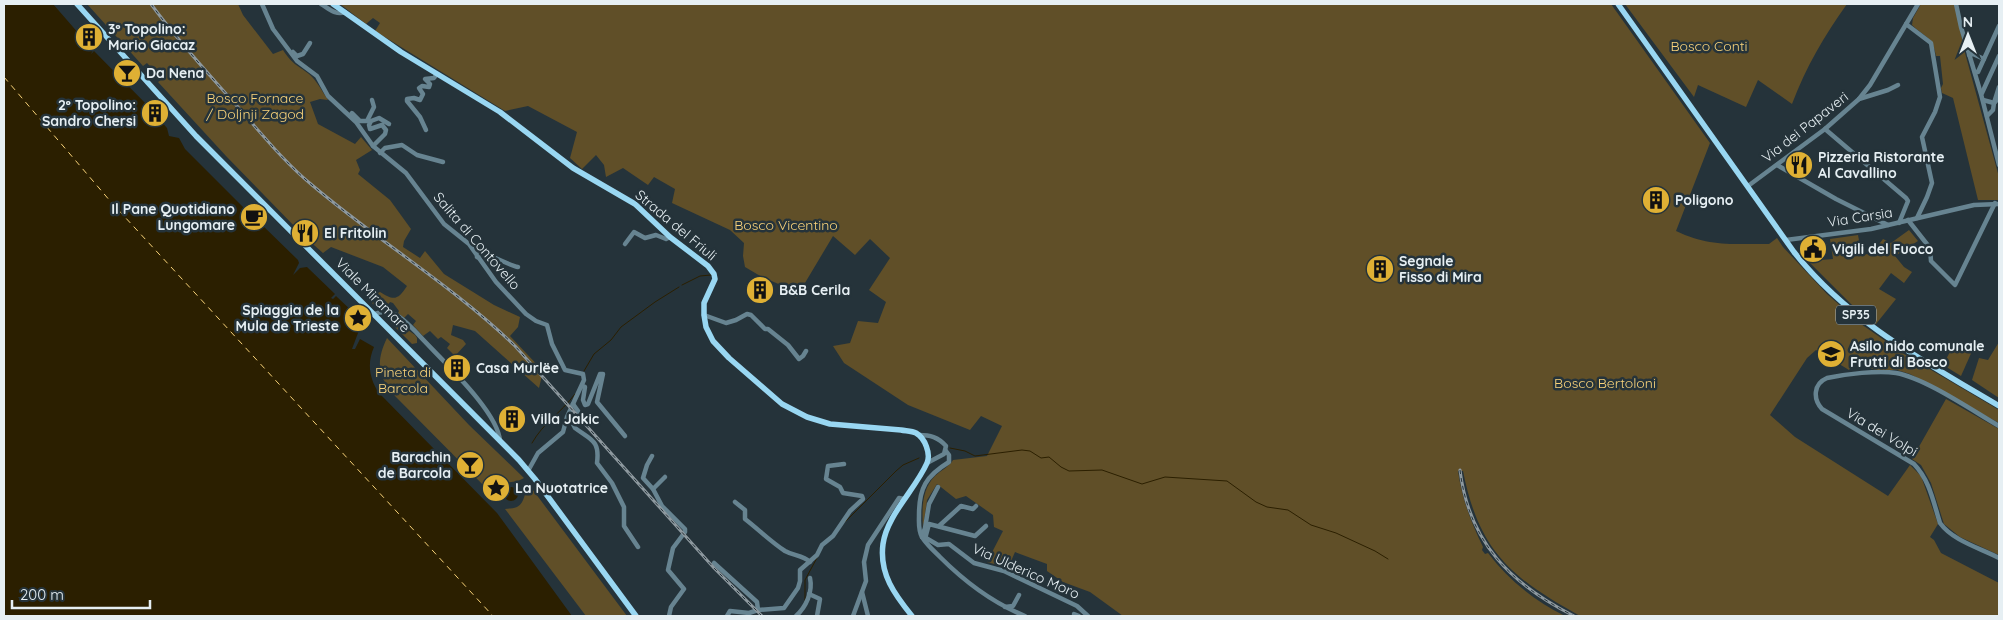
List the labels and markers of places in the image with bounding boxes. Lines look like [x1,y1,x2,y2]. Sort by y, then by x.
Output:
place label: 3º Topolino: Mario Giacaz [108,20,195,54]
building icon: 3º Topolino: Mario Giacaz [74,22,104,52]
bar icon: Da Nena [112,58,142,88]
place label: Da Nena [146,64,204,82]
place label: 2º Topolino: Sandro Chersi [42,96,136,130]
building icon: 2º Topolino: Sandro Chersi [140,98,170,128]
place label: Pizzeria Ristorante Al Cavallino [1818,148,1945,182]
restaurant icon: Pizzeria Ristorante Al Cavallino [1784,150,1814,180]
building icon: Poligono [1641,185,1671,215]
place label: Poligono [1675,191,1734,209]
place label: Il Pane Quotidiano Lungomare [111,200,235,234]
cafe icon: Il Pane Quotidiano Lungomare [239,202,269,232]
restaurant icon: El Fritolin [290,218,320,248]
place label: El Fritolin [324,224,387,242]
public building icon: Vigili del Fuoco [1798,234,1828,264]
place label: Vigili del Fuoco [1832,240,1934,258]
place label: Segnale Fisso di Mira [1399,252,1482,286]
building icon: Segnale Fisso di Mira [1365,254,1395,284]
building icon: B&B Cerila [745,275,775,305]
place label: B&B Cerila [779,281,850,299]
place label: Spiaggia de la Mula de Trieste [236,301,339,335]
place icon: Spiaggia de la Mula de Trieste [343,303,373,333]
place label: Asilo nido comunale Frutti di Bosco [1850,337,1985,371]
school or university icon: Asilo nido comunale Frutti di Bosco [1816,339,1846,369]
building icon: Casa Murlëe [442,353,472,383]
place label: Casa Murlëe [476,359,559,377]
building icon: Villa Jakic [497,404,527,434]
place label: Villa Jakic [531,410,599,428]
place label: Barachin de Barcola [378,448,451,482]
bar icon: Barachin de Barcola [455,450,485,480]
place icon: La Nuotatrice [481,473,511,503]
place label: La Nuotatrice [515,479,608,497]

